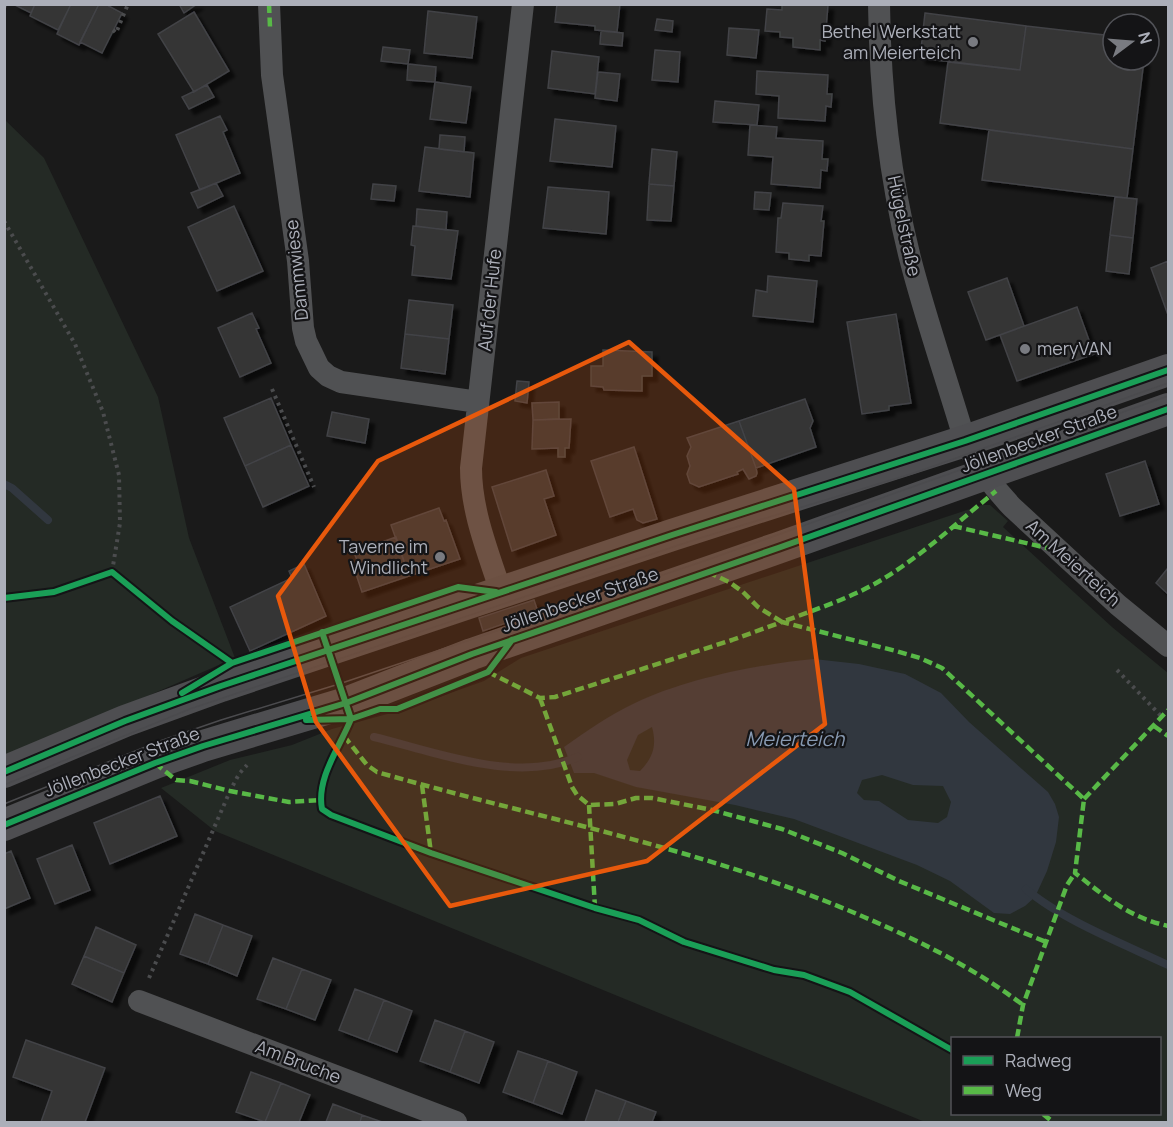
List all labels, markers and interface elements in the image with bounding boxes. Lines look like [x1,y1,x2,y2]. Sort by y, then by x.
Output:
north arrow [1101,12,1161,72]
place label: Bethel Werkstatt am Meierteich [822,19,961,64]
text: N [1133,29,1158,46]
marker: Bethel Werkstatt am Meierteich [966,35,980,49]
street label: Hügelstraße [883,173,927,278]
street label: Dammwiese [279,219,313,322]
street label: Auf der Hufe [472,247,506,352]
place label: meryVAN [1037,336,1112,360]
marker: meryVAN [1018,342,1032,356]
street label: Jöllenbecker Straße [957,399,1120,477]
street label: Am Meierteich [1021,513,1126,611]
place label: Taverne im Windlicht [339,534,428,579]
marker: Taverne im Windlicht [433,550,447,564]
street label: Jöllenbecker Straße [498,561,661,637]
street label: Jöllenbecker Straße [41,720,203,802]
water label: Meierteich [746,725,846,752]
street label: Am Bruche [252,1034,345,1088]
legend [951,1037,1161,1115]
text: Radweg [1005,1048,1072,1072]
text: Weg [1005,1078,1042,1102]

